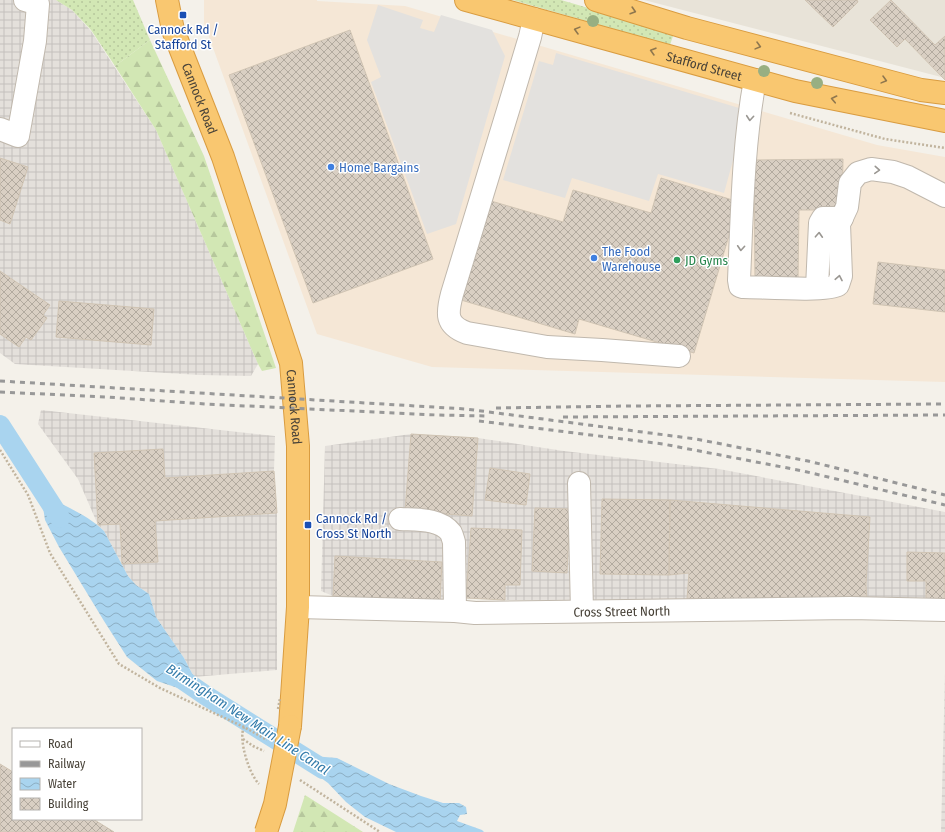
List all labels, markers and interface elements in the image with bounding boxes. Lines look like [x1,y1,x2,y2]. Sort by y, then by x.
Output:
one-way arrow [629,6,636,15]
marker: Cannock Rd / Stafford St [178,10,188,20]
place label: Cannock Rd / Stafford St [147,22,219,52]
one-way arrow [573,26,580,35]
one-way arrow [755,42,761,50]
one-way arrow [650,48,656,56]
street label: Stafford Street [664,49,744,84]
street label: Cannock Road [179,61,220,136]
one-way arrow [880,75,887,84]
one-way arrow [831,95,838,104]
one-way arrow [745,115,754,121]
place label: Home Bargains [339,160,419,175]
marker: Home Bargains [326,162,336,172]
one-way arrow [874,165,880,174]
one-way arrow [815,232,824,238]
place label: The Food Warehouse [602,244,661,274]
one-way arrow [736,245,745,251]
marker: The Food Warehouse [589,253,599,263]
place label: JD Gyms [685,253,728,268]
marker: JD Gyms [672,255,682,265]
one-way arrow [835,275,843,281]
street label: Cannock Road [284,369,305,445]
place label: Cannock Rd / Cross St North [316,511,392,541]
marker: Cannock Rd / Cross St North [303,520,313,530]
street label: Cross Street North [573,603,670,620]
water label: Birmingham New Main Line Canal [163,660,333,779]
legend [12,728,142,820]
text: Road [48,737,73,751]
text: Railway [48,757,86,771]
text: Water [48,777,77,791]
text: Building [48,797,89,811]

